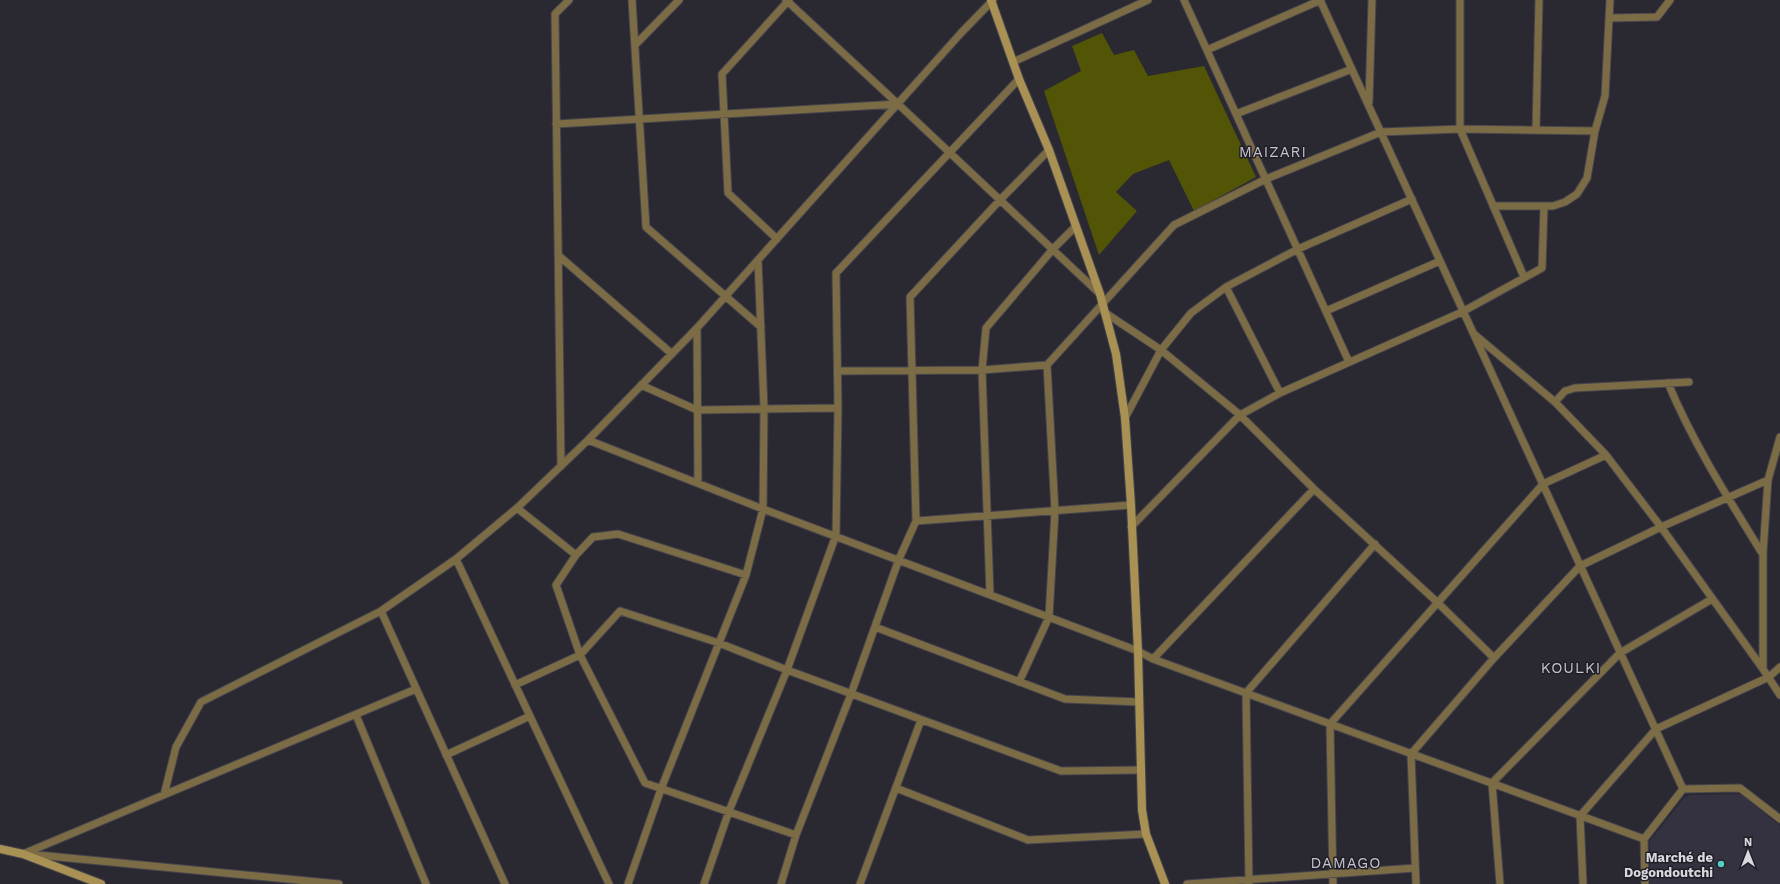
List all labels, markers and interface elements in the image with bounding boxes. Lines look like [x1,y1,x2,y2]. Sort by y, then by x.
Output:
district label: MAIZARI [1239,143,1307,161]
district label: KOULKI [1541,659,1601,677]
north arrow [1728,832,1768,872]
text: N [1744,836,1752,849]
place label: Marché de Dogondoutchi [1624,850,1713,880]
district label: DAMAGO [1311,854,1381,872]
marker: Marché de Dogondoutchi [1716,859,1726,869]

